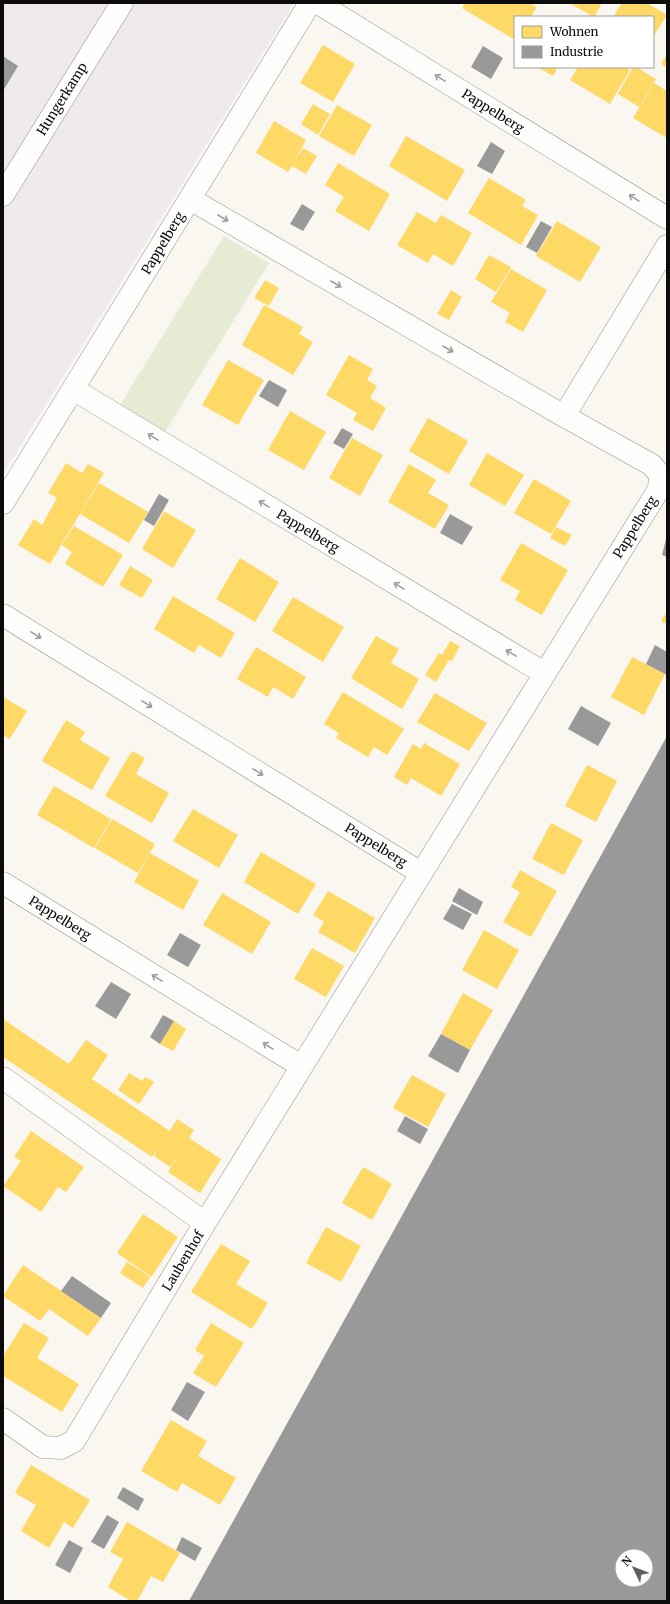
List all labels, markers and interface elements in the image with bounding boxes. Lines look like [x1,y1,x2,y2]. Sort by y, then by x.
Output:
legend [514,16,654,68]
text: Wohnen [549,24,598,39]
text: Industrie [550,44,603,59]
street label: Hungerkamp [33,59,91,139]
one-way arrow [435,74,446,82]
street label: Pappelberg [459,85,527,137]
one-way arrow [629,194,640,202]
street label: Pappelberg [138,208,188,278]
one-way arrow [217,215,229,223]
one-way arrow [330,280,342,288]
one-way arrow [442,345,454,353]
one-way arrow [147,433,159,441]
street label: Pappelberg [609,493,661,561]
one-way arrow [258,500,270,508]
street label: Pappelberg [273,506,343,556]
one-way arrow [394,582,405,590]
one-way arrow [30,632,42,640]
one-way arrow [505,649,517,657]
one-way arrow [141,700,153,708]
one-way arrow [252,767,263,776]
street label: Pappelberg [342,819,410,871]
street label: Pappelberg [26,892,94,944]
one-way arrow [151,973,163,981]
one-way arrow [262,1041,274,1049]
street label: Laubenhof [158,1227,208,1294]
north arrow [614,1548,654,1588]
text: N [619,1553,635,1569]

